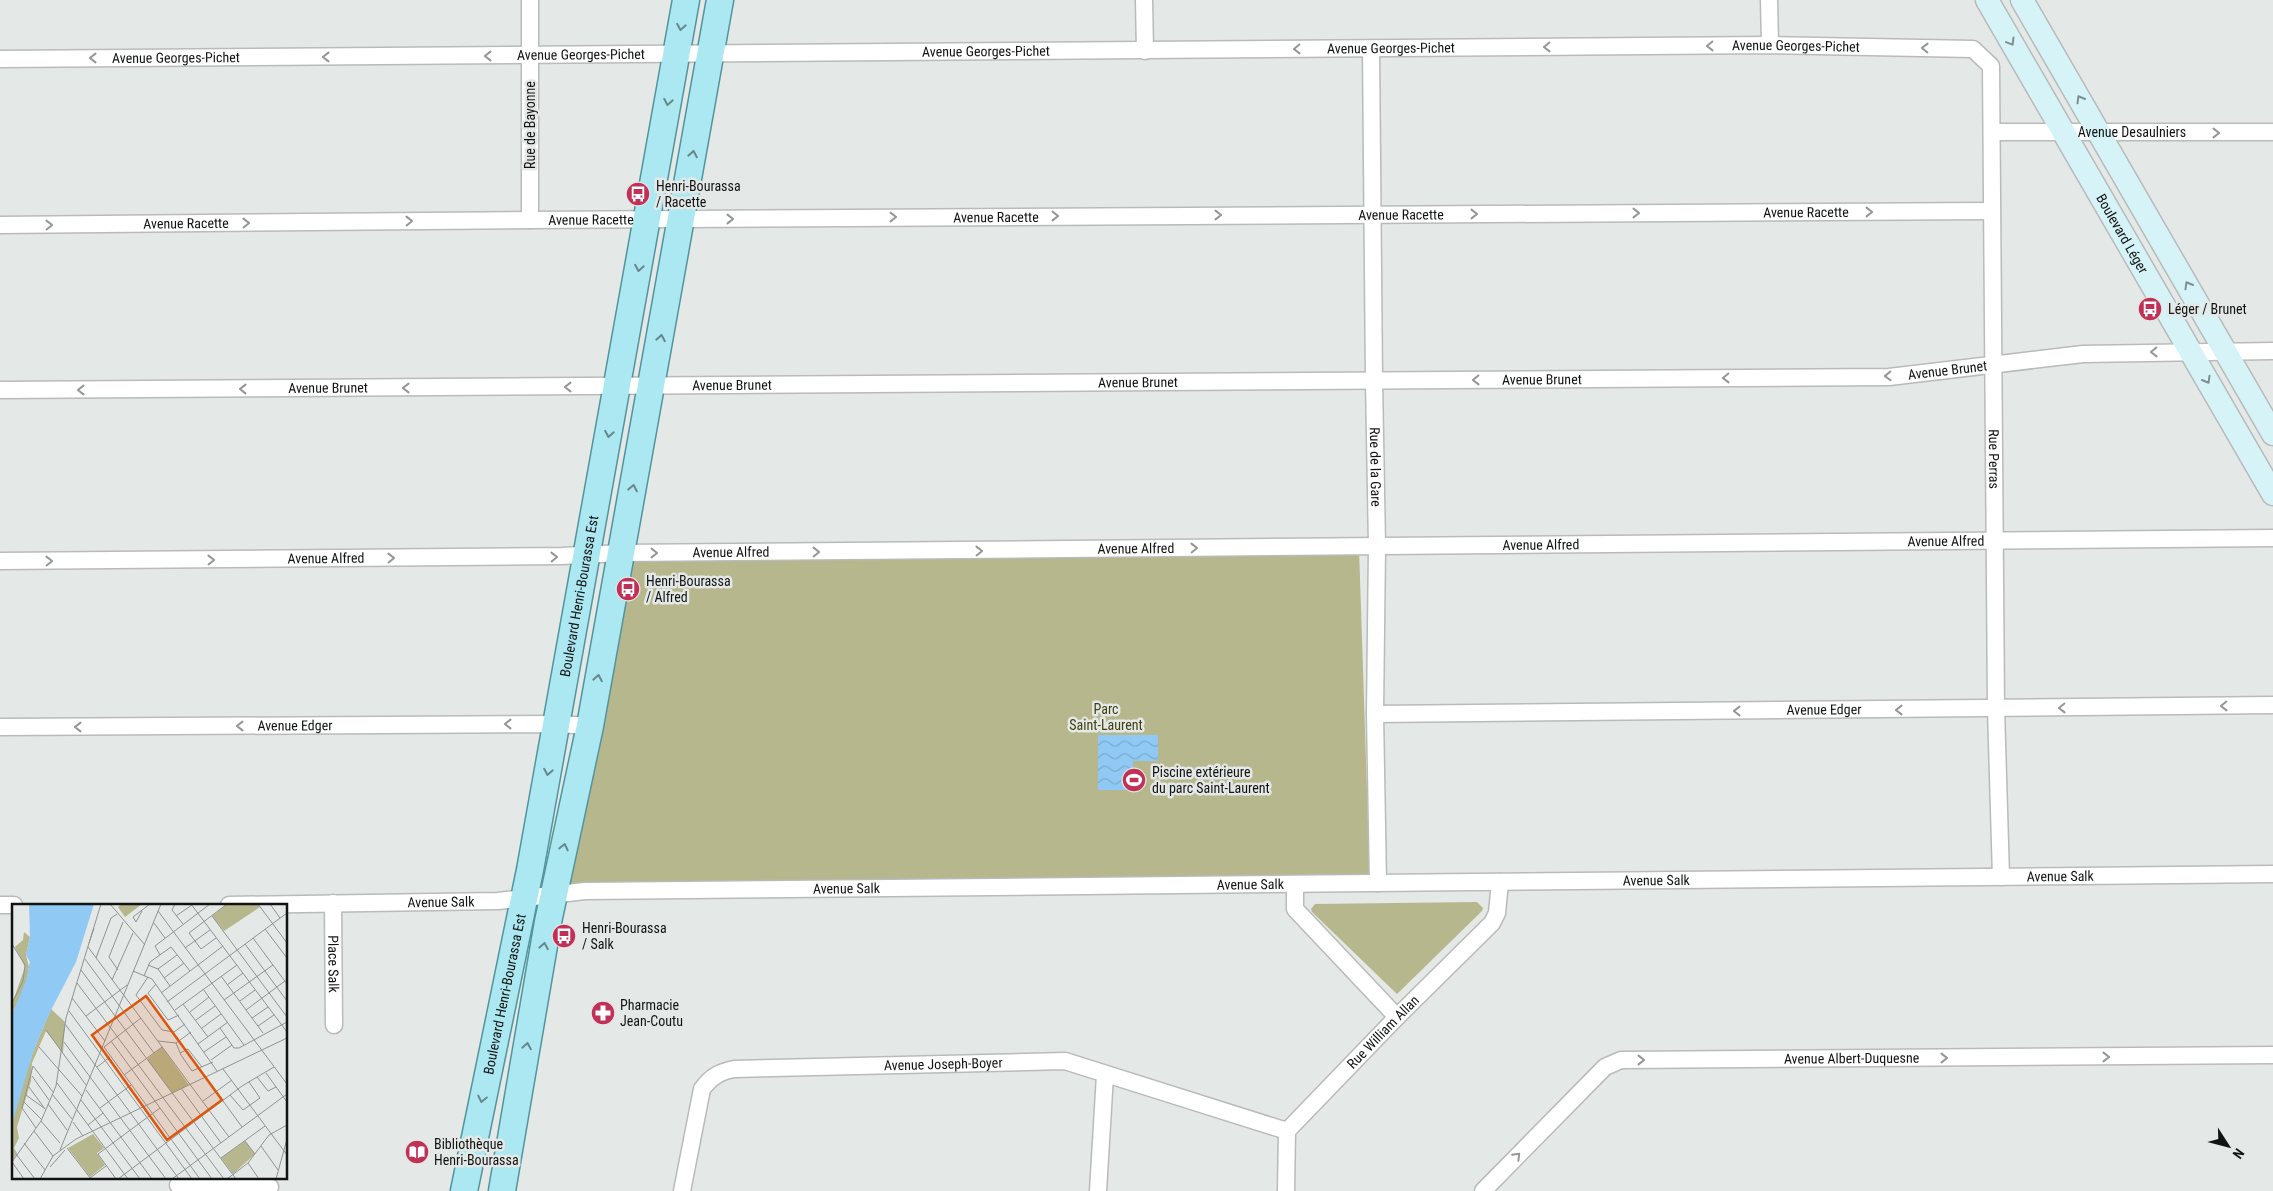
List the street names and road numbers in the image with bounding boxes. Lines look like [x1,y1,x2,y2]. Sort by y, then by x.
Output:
street label: Avenue Georges-Pichet [1732,37,1860,55]
street label: Avenue Georges-Pichet [1327,39,1455,57]
street label: Avenue Georges-Pichet [922,43,1050,60]
street label: Avenue Georges-Pichet [517,46,645,63]
street label: Avenue Georges-Pichet [112,49,240,66]
street label: Rue de Bayonne [522,81,538,169]
street label: Avenue Desaulniers [2078,124,2186,140]
street label: Boulevard Léger [2093,191,2152,276]
street label: Avenue Racette [1763,204,1849,220]
street label: Avenue Racette [1358,206,1444,223]
street label: Avenue Racette [953,209,1039,225]
street label: Avenue Racette [548,211,634,228]
street label: Avenue Racette [143,215,229,232]
street label: Avenue Brunet [1907,357,1988,383]
street label: Avenue Brunet [1502,371,1582,388]
street label: Avenue Brunet [1098,374,1178,390]
street label: Avenue Brunet [692,377,772,393]
street label: Avenue Brunet [288,379,368,396]
street label: Rue de la Gare [1367,427,1384,507]
street label: Rue Perras [1986,429,2002,489]
street label: Boulevard Henri-Bourassa Est [557,514,601,678]
street label: Avenue Alfred [1907,533,1984,549]
street label: Avenue Alfred [1502,536,1579,553]
street label: Avenue Alfred [1097,540,1174,557]
street label: Avenue Alfred [692,544,769,560]
street label: Avenue Alfred [287,550,365,566]
street label: Avenue Edger [1786,701,1862,718]
street label: Avenue Edger [257,717,333,734]
street label: Avenue Salk [2027,868,2095,884]
street label: Avenue Salk [1623,872,1691,889]
street label: Avenue Salk [1217,876,1285,893]
street label: Avenue Salk [813,880,881,897]
street label: Avenue Salk [407,893,475,910]
street label: Boulevard Henri-Bourassa Est [480,912,529,1076]
street label: Place Salk [325,935,342,993]
street label: Rue William Allan [1344,992,1422,1072]
street label: Avenue Albert-Duquesne [1784,1050,1920,1067]
street label: Avenue Joseph-Boyer [884,1055,1003,1073]

